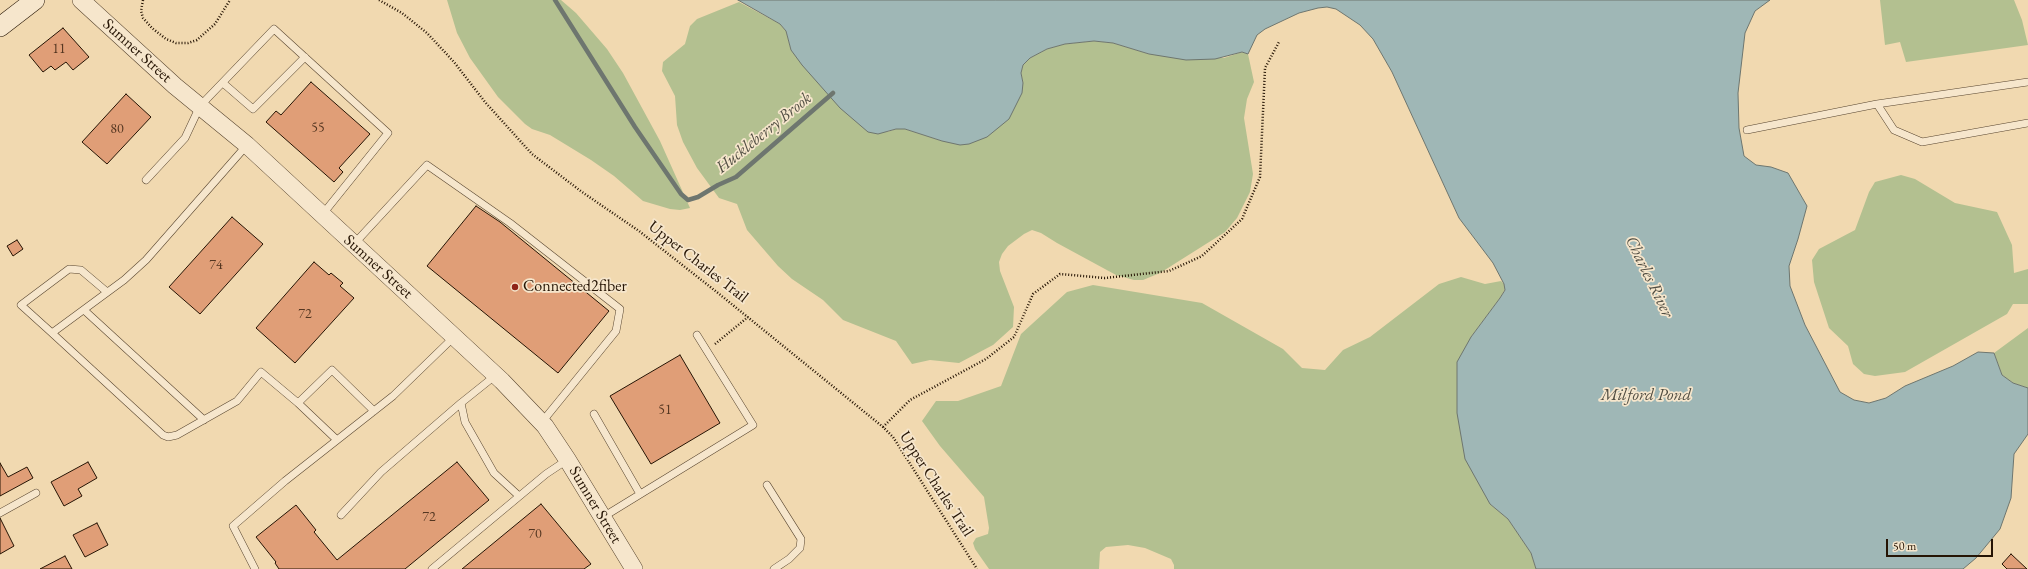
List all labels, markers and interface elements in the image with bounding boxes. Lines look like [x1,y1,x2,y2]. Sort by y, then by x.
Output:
street label: Sumner Street [98,15,176,87]
house number: 11 [52,41,66,57]
water label: Huckleberry Brook [712,88,816,178]
house number: 55 [311,120,325,136]
house number: 80 [110,121,124,137]
street label: Upper Charles Trail [644,217,752,307]
street label: Sumner Street [339,231,417,303]
water label: Charles River [1621,233,1677,321]
house number: 74 [209,257,223,273]
place label: Connected2fiber [523,277,627,297]
marker: Connected2fiber [510,282,520,292]
house number: 72 [298,306,312,322]
water label: Milford Pond [1601,385,1691,405]
house number: 51 [658,402,672,418]
street label: Upper Charles Trail [895,428,977,540]
street label: Sumner Street [564,463,626,547]
house number: 72 [422,509,436,525]
house number: 70 [528,526,542,542]
scale bar [1888,531,1995,557]
text: 50 m [1893,538,1916,554]

